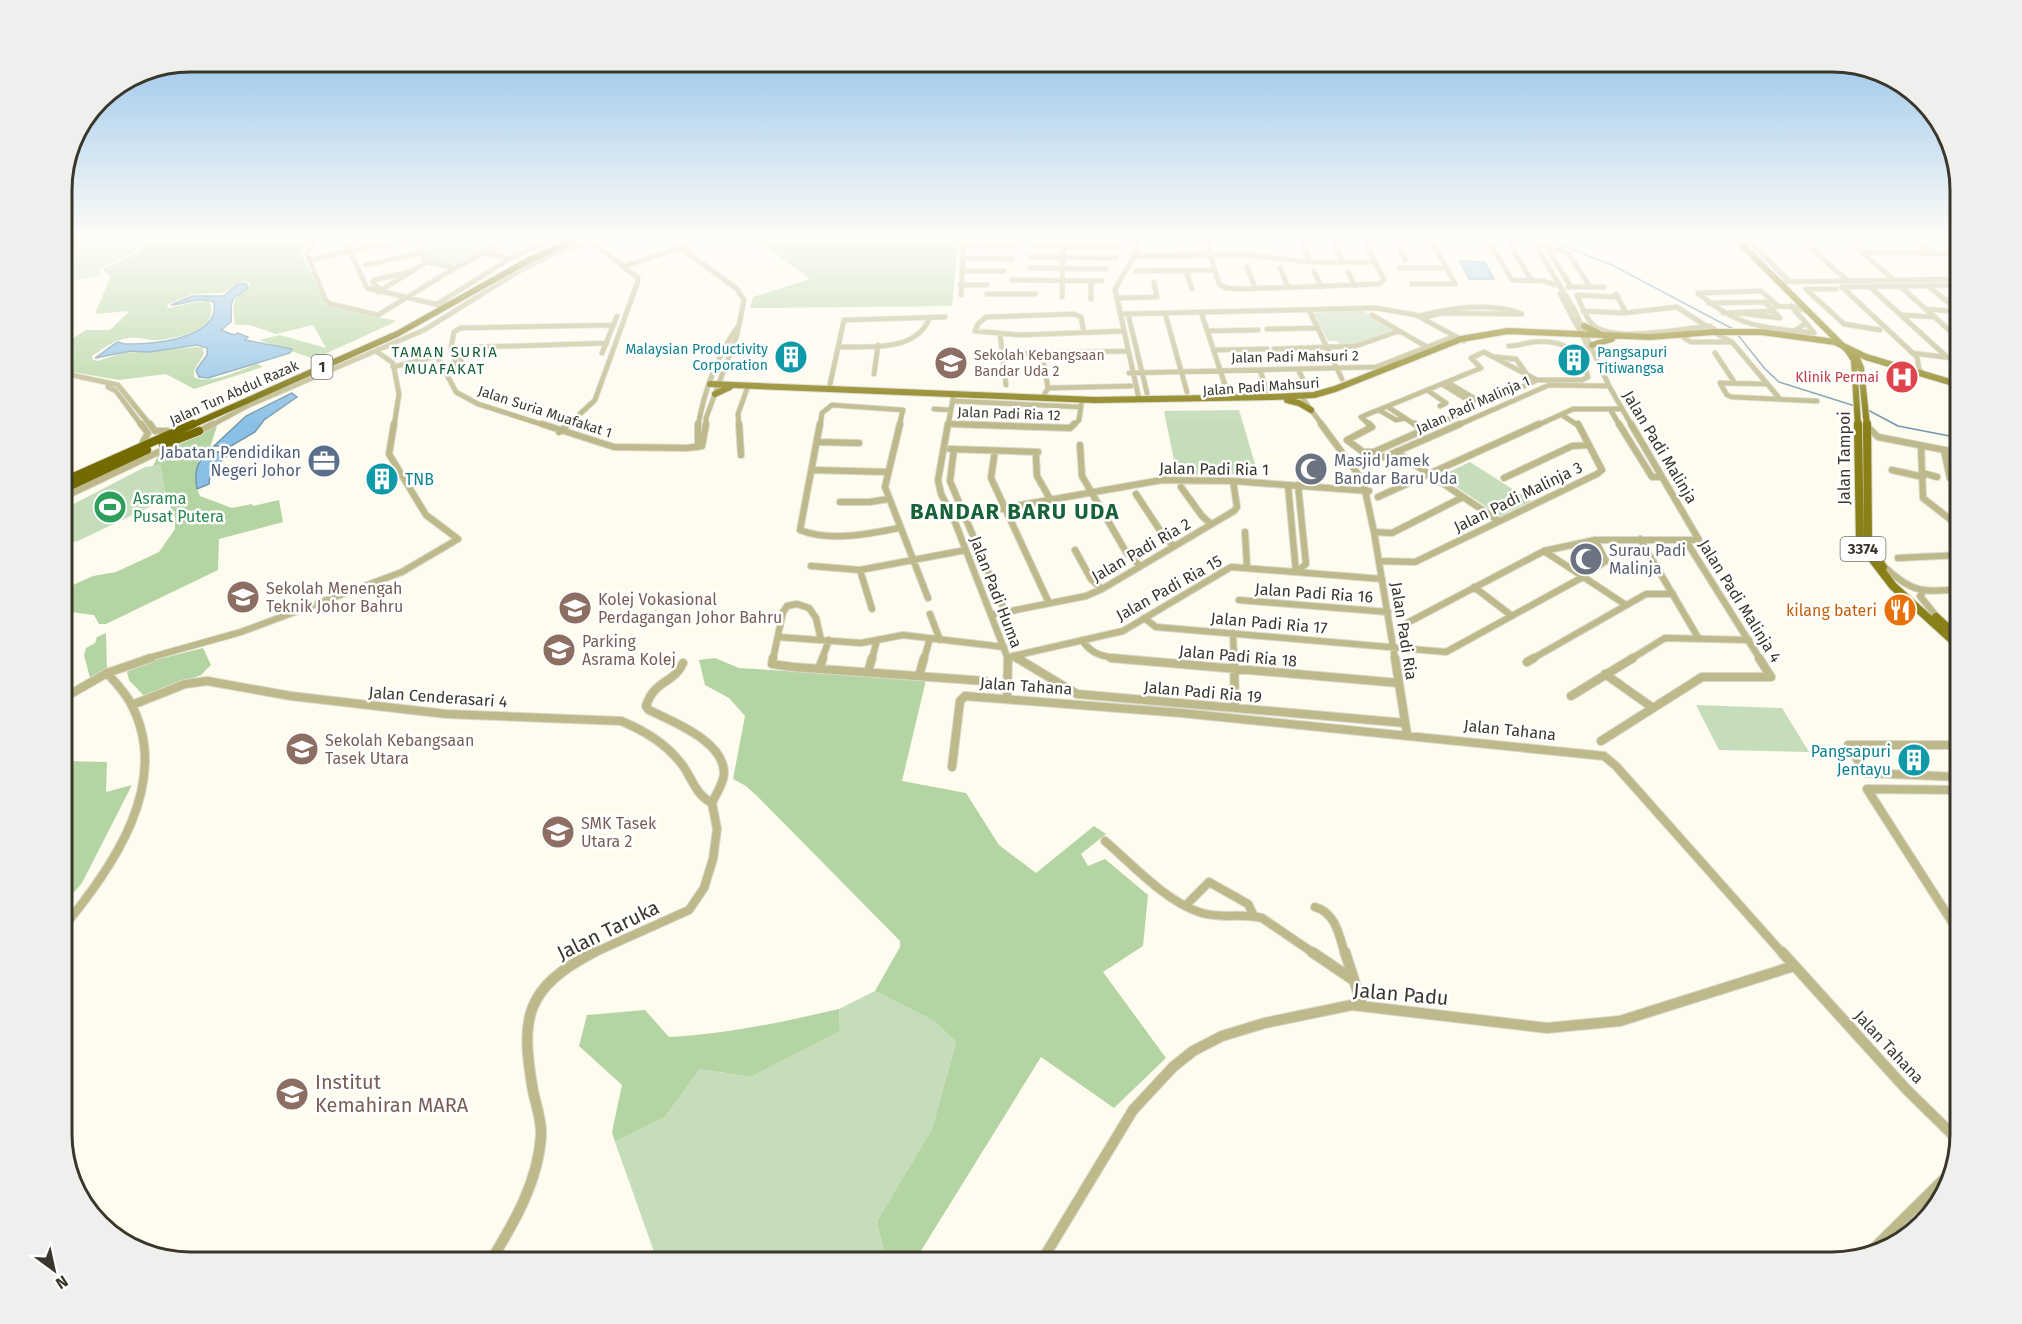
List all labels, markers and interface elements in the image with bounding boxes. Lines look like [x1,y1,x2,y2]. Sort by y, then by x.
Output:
building icon: Malaysian Productivity Corporation [773,339,809,375]
place label: Malaysian Productivity Corporation [625,341,768,374]
building icon: Pangsapuri Titiwangsa [1556,342,1592,378]
district label: TAMAN SURIA MUAFAKAT [392,343,498,378]
place label: Pangsapuri Titiwangsa [1597,344,1667,377]
school or university icon: Sekolah Kebangsaan Bandar Uda 2 [933,345,969,381]
place label: Sekolah Kebangsaan Bandar Uda 2 [974,347,1105,380]
street label: Jalan Padi Mahsuri 2 [1231,347,1359,367]
road number: 1 [312,355,332,379]
street label: Jalan Tun Abdul Razak [167,357,302,429]
hospital icon: Klinik Permai [1884,359,1920,395]
place label: Klinik Permai [1795,369,1879,386]
street label: Jalan Padi Malinja 1 [1414,372,1532,438]
street label: Jalan Padi Mahsuri [1202,374,1320,400]
street label: Jalan Suria Muafakat 1 [476,382,614,442]
street label: Jalan Padi Malinja [1619,387,1701,507]
street label: Jalan Padi Ria 12 [957,404,1061,424]
street label: Jalan Tampoi [1835,411,1854,505]
place label: Jabatan Pendidikan Negeri Johor [160,443,302,480]
office icon: Jabatan Pendidikan Negeri Johor [306,443,342,479]
mosque icon: Masjid Jamek Bandar Baru Uda [1293,451,1329,487]
place label: Masjid Jamek Bandar Baru Uda [1334,451,1458,488]
street label: Jalan Padi Malinja 3 [1451,458,1585,536]
street label: Jalan Padi Ria 1 [1159,459,1269,479]
building icon: TNB [364,461,400,497]
place label: TNB [405,470,434,489]
sports icon: Asrama Pusat Putera [92,489,128,525]
place label: Asrama Pusat Putera [133,489,224,526]
district label: BANDAR BARU UDA [910,498,1120,525]
street label: Jalan Padi Ria 2 [1088,514,1194,586]
street label: Jalan Padi Huma [966,533,1026,651]
street label: Jalan Padi Malinja 4 [1695,536,1786,666]
road number: 3374 [1840,537,1886,561]
mosque icon: Surau Padi Malinja [1568,541,1604,577]
place label: Surau Padi Malinja [1609,541,1686,578]
street label: Jalan Padi Ria 15 [1113,551,1225,625]
school or university icon: Sekolah Menengah Teknik Johor Bahru [225,579,261,615]
place label: Sekolah Menengah Teknik Johor Bahru [266,579,403,616]
street label: Jalan Padi Ria 16 [1254,579,1374,607]
street label: Jalan Padi Ria [1387,581,1421,681]
school or university icon: Kolej Vokasional Perdagangan Johor Bahru [557,590,593,626]
place label: Kolej Vokasional Perdagangan Johor Bahru [598,590,782,627]
restaurant icon: kilang bateri [1882,592,1918,628]
place label: kilang bateri [1786,601,1877,620]
street label: Jalan Padi Ria 17 [1210,608,1328,638]
school or university icon: Parking Asrama Kolej [541,632,577,668]
place label: Parking Asrama Kolej [582,632,676,669]
street label: Jalan Padi Ria 18 [1178,641,1298,671]
street label: Jalan Tahana [979,673,1073,699]
street label: Jalan Padi Ria 19 [1143,677,1263,707]
street label: Jalan Cenderasari 4 [368,683,508,711]
street label: Jalan Tahana [1463,716,1557,744]
school or university icon: Sekolah Kebangsaan Tasek Utara [284,731,320,767]
place label: Sekolah Kebangsaan Tasek Utara [325,731,474,768]
place label: Pangsapuri Jentayu [1811,742,1891,779]
building icon: Pangsapuri Jentayu [1896,742,1932,778]
school or university icon: SMK Tasek Utara 2 [540,814,576,850]
place label: SMK Tasek Utara 2 [581,814,657,851]
street label: Jalan Taruka [553,895,663,965]
street label: Jalan Padu [1352,978,1450,1010]
street label: Jalan Tahana [1850,1007,1928,1087]
place label: Institut Kemahiran MARA [315,1070,469,1117]
school or university icon: Institut Kemahiran MARA [274,1076,310,1112]
north arrow [24,1240,84,1300]
text: N [52,1271,72,1293]

